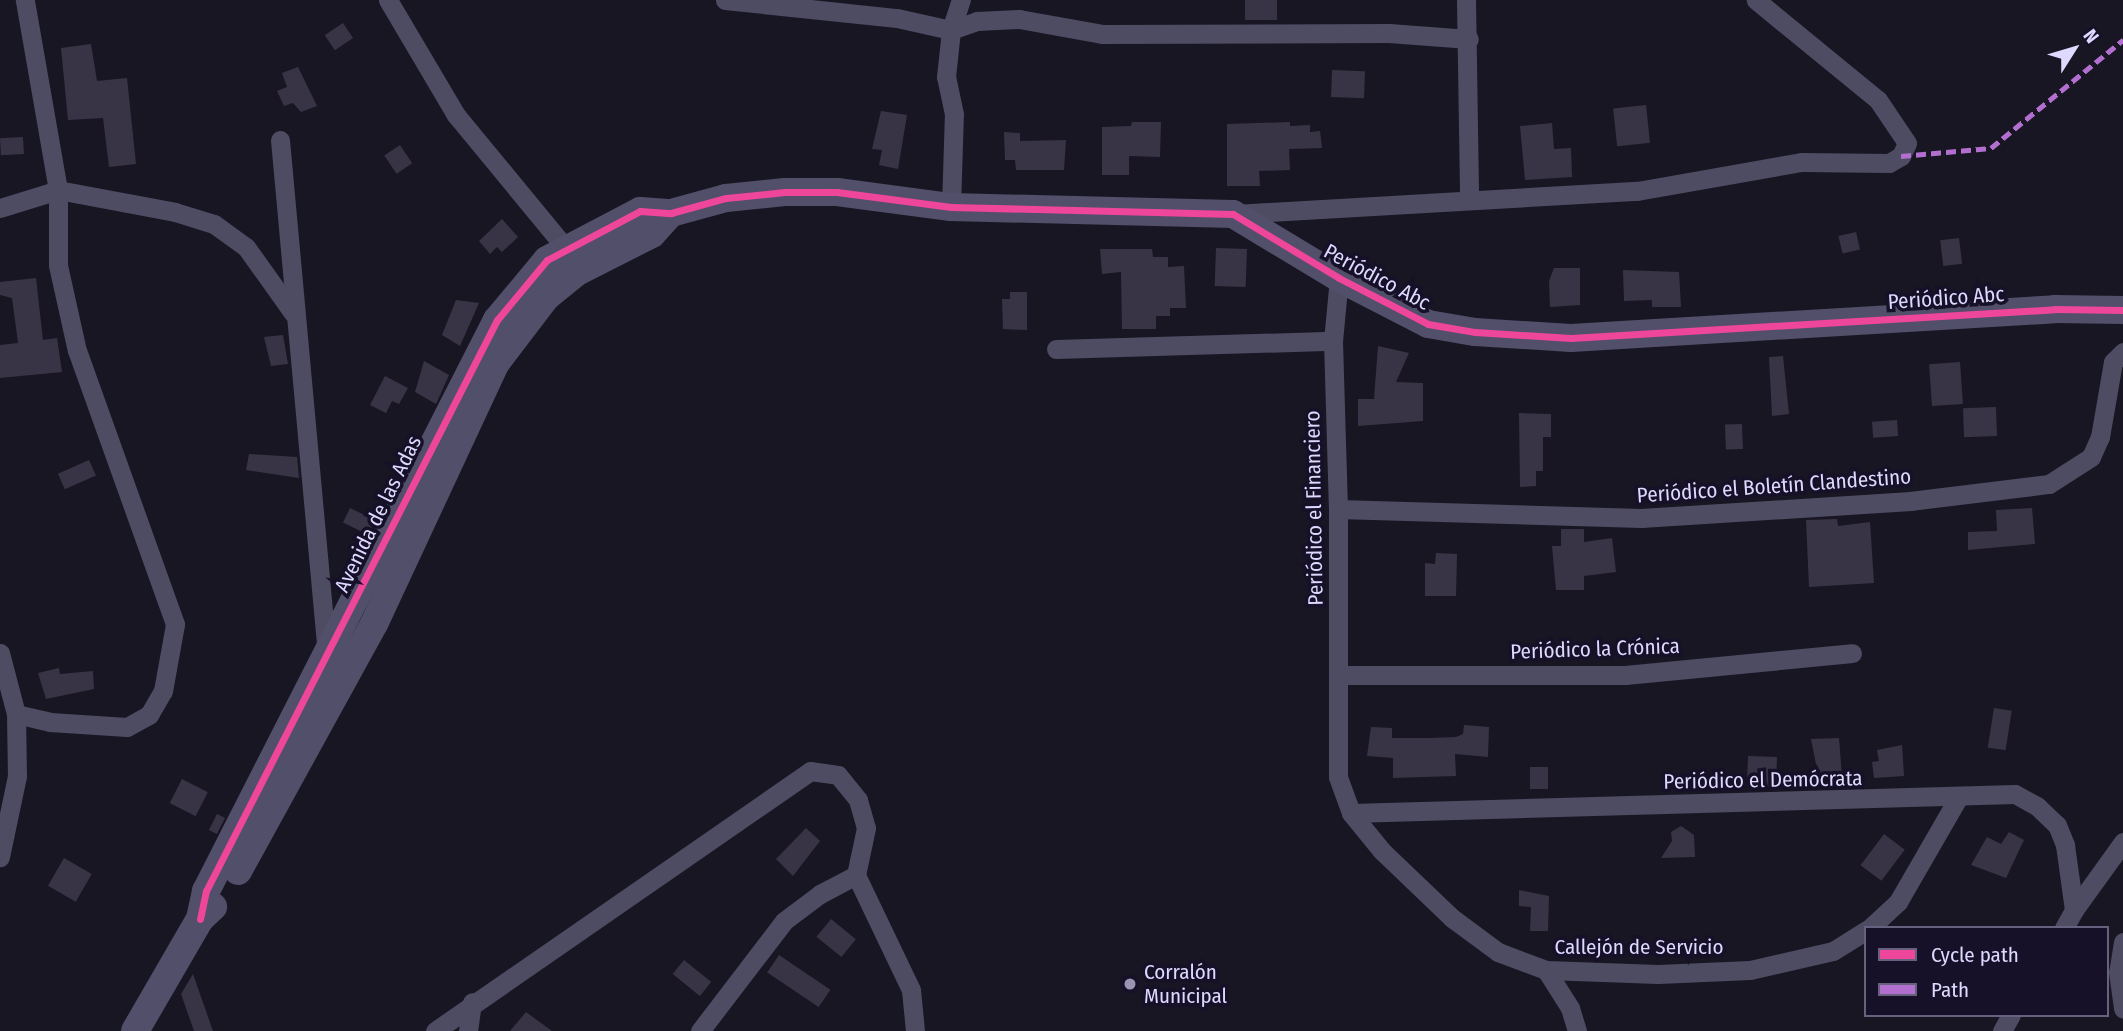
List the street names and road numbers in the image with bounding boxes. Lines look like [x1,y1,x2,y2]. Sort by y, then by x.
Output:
street label: Periódico Abc [1320,238,1434,316]
street label: Periódico Abc [1887,281,2005,315]
street label: Periódico el Financiero [1300,410,1328,606]
street label: Avenida de las Adas [329,432,427,596]
street label: Periódico el Boletín Clandestino [1636,464,1912,508]
street label: Periódico la Crónica [1510,633,1680,665]
street label: Periódico el Demócrata [1663,766,1863,794]
street label: Callejón de Servicio [1555,934,1723,960]

